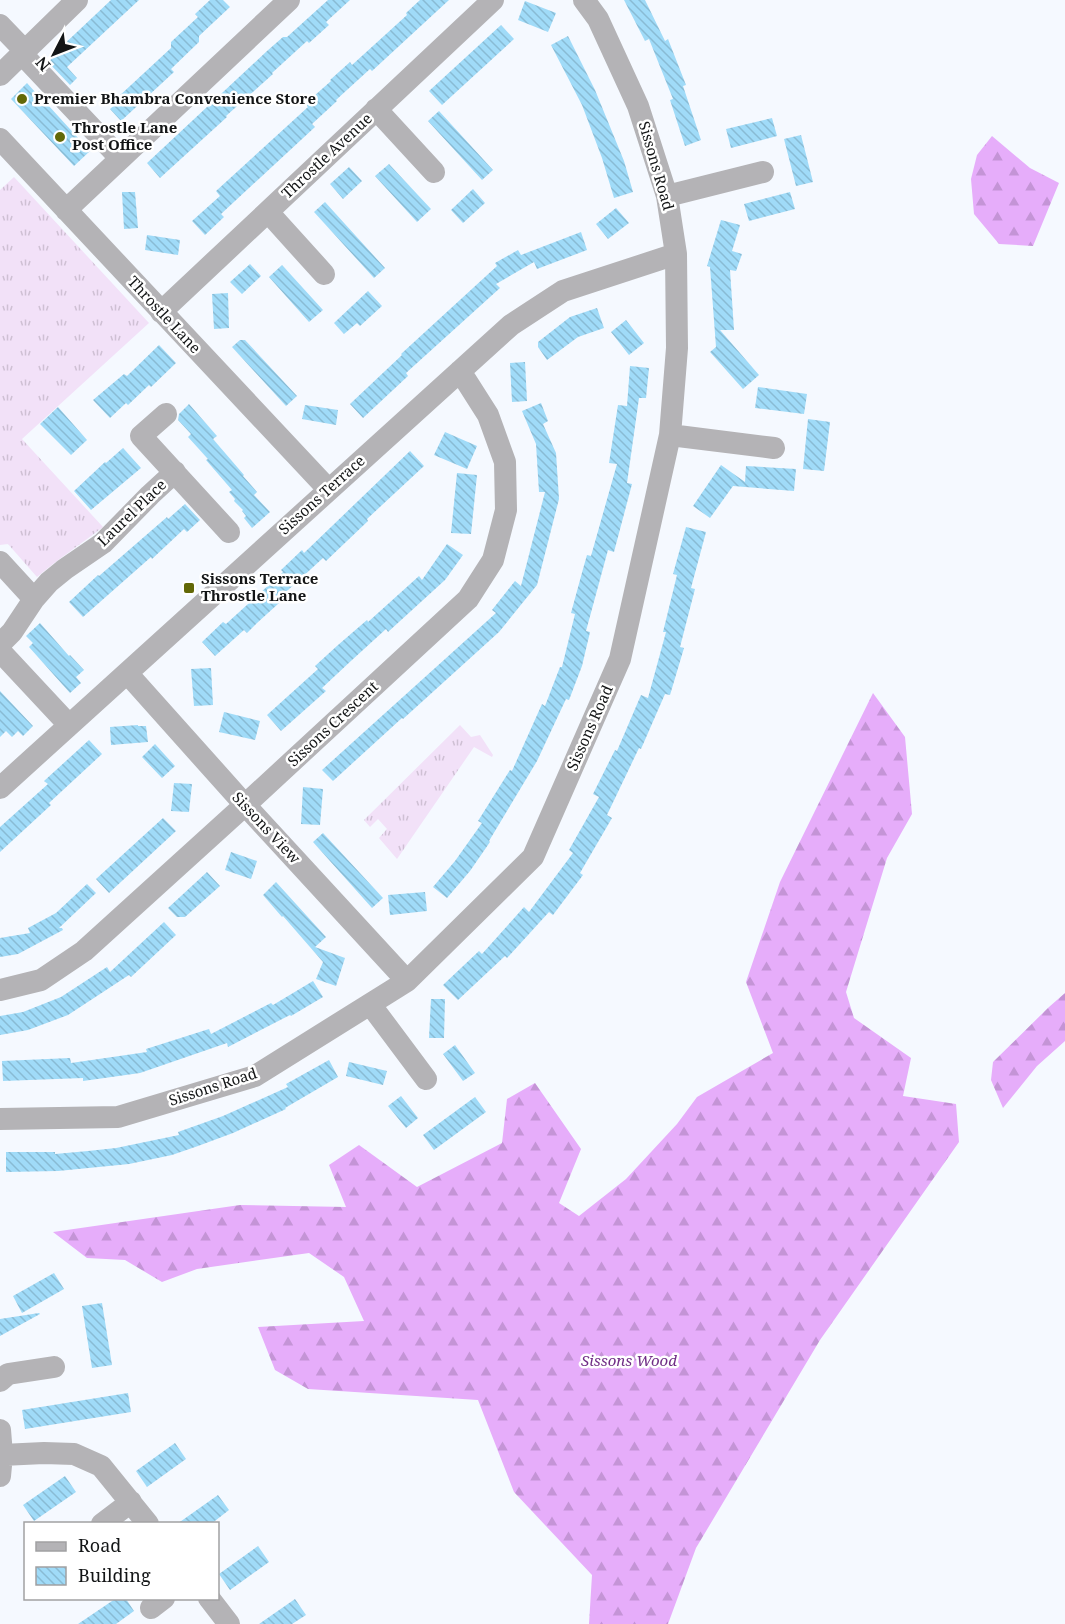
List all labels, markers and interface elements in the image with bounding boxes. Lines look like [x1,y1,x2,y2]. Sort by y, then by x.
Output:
north arrow [24,24,84,84]
text: N [30,52,55,76]
place label: Premier Bhambra Convenience Store [34,88,316,108]
marker: Premier Bhambra Convenience Store [15,92,29,106]
street label: Throstle Avenue [277,108,376,202]
place label: Throstle Lane Post Office [72,117,177,154]
street label: Sissons Road [635,119,679,213]
marker: Throstle Lane Post Office [53,130,67,144]
street label: Throstle Lane [124,271,206,357]
street label: Sissons Terrace [274,450,369,538]
street label: Laurel Place [93,474,170,550]
place label: Sissons Terrace Throstle Lane [201,568,318,605]
marker: Sissons Terrace Throstle Lane [182,581,196,595]
street label: Sissons Crescent [283,676,382,770]
street label: Sissons Road [561,682,617,774]
street label: Sissons View [228,787,305,868]
street label: Sissons Road [166,1062,259,1110]
park label: Sissons Wood [581,1350,677,1370]
legend [24,1522,219,1600]
text: Road [78,1533,121,1557]
text: Building [78,1563,151,1587]

